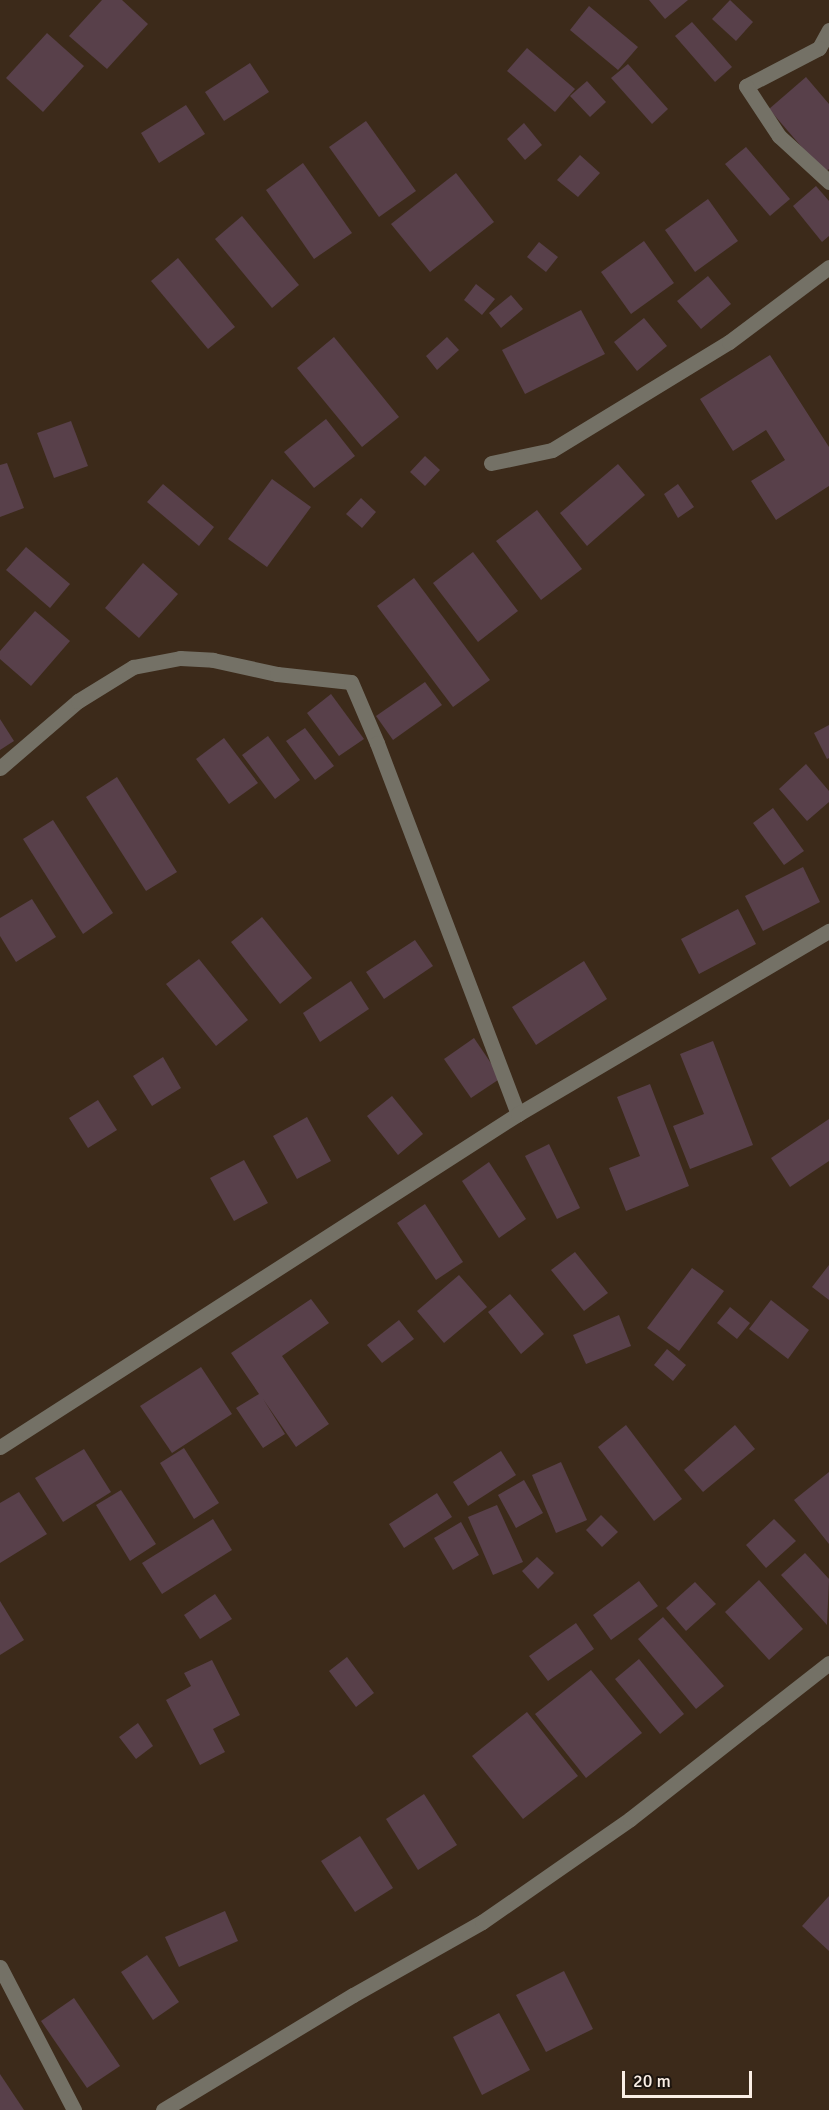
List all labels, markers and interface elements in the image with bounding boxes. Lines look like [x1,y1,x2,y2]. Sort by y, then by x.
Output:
scale bar [625,2059,756,2097]
text: 20 m [633,2070,671,2092]

